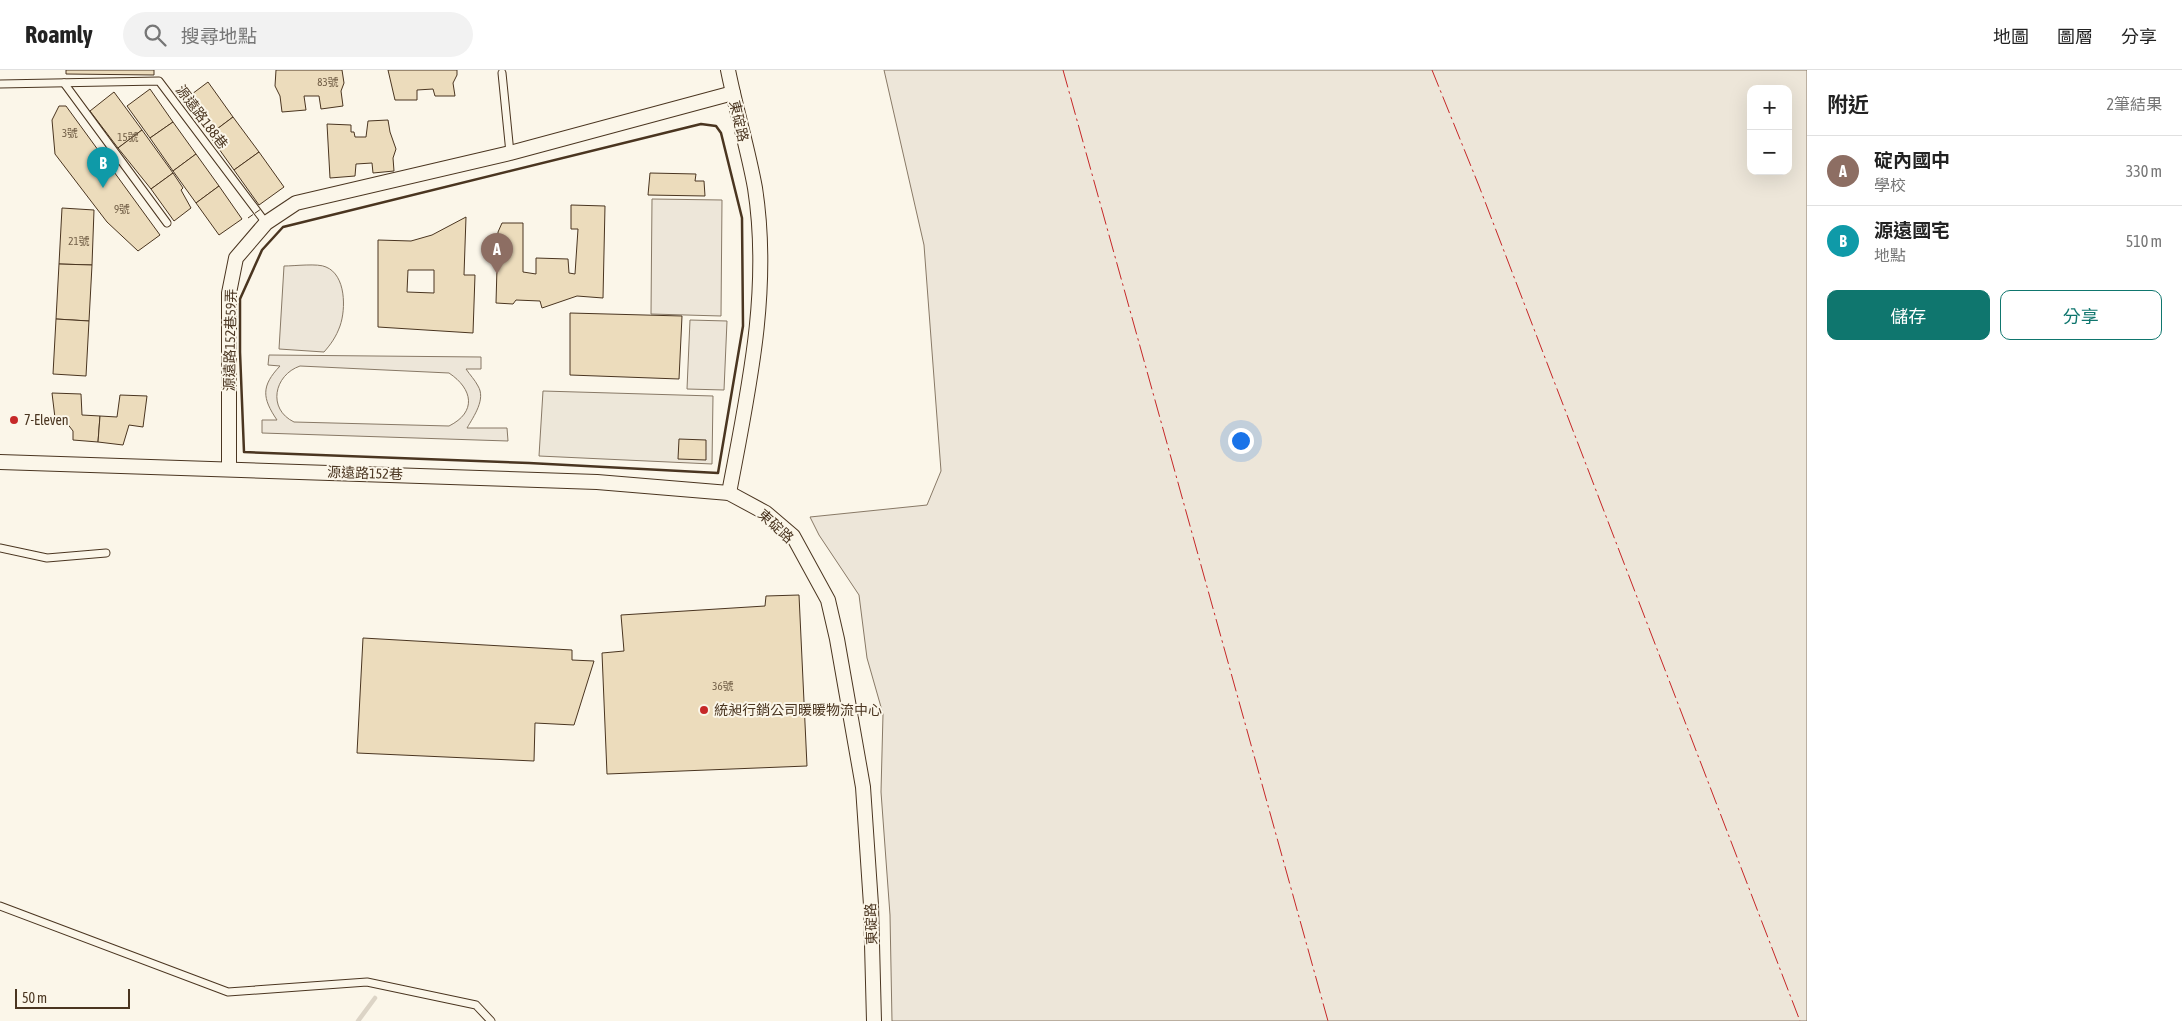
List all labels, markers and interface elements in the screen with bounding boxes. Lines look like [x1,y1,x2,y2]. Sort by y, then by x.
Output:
search box [123,12,473,57]
text: Roamly [25,21,93,48]
icon: search [141,21,169,49]
text: 搜尋地點 [181,25,257,47]
text: 地圖 [1993,26,2029,47]
text: 圖層 [2057,26,2093,47]
text: 分享 [2121,26,2157,47]
house number: 83號 [317,76,339,88]
street label: 源遠路188巷 [173,82,231,152]
map controls [1747,85,1792,175]
button: + [1747,85,1792,130]
text: 附近 [1827,92,1869,116]
text: 2筆結果 [2106,95,2162,113]
street label: 東碇路 [726,99,752,143]
house number: 3號 [62,127,78,139]
button: − [1747,130,1792,175]
house number: 15號 [117,131,139,143]
pin: B [87,147,119,188]
text: 碇內國中 [1874,149,1950,171]
text: A [1839,162,1847,180]
text: 330 m [2126,162,2162,180]
text: 學校 [1874,176,1906,194]
house number: 9號 [114,203,130,215]
text: 源遠國宅 [1874,219,1950,241]
text: B [1839,232,1847,250]
text: 510 m [2126,232,2162,250]
pin: A [481,233,513,274]
house number: 21號 [68,235,90,247]
text: 地點 [1874,246,1906,264]
street label: 源遠路152巷59弄 [221,288,239,392]
button: 儲存 [1827,290,1990,340]
button: 分享 [2000,290,2162,340]
place label: 7-Eleven [24,412,69,428]
marker: 7-Eleven [8,414,20,426]
your location [1228,428,1254,454]
street label: 源遠路152巷 [327,464,403,482]
street label: 東碇路 [755,506,797,546]
house number: 36號 [712,680,734,692]
place label: 統昶行銷公司暖暖物流中心 [714,702,882,718]
marker: 統昶行銷公司暖暖物流中心 [698,704,710,716]
street label: 東碇路 [862,903,880,945]
scale bar [15,986,130,1009]
text: 50 m [22,990,47,1006]

